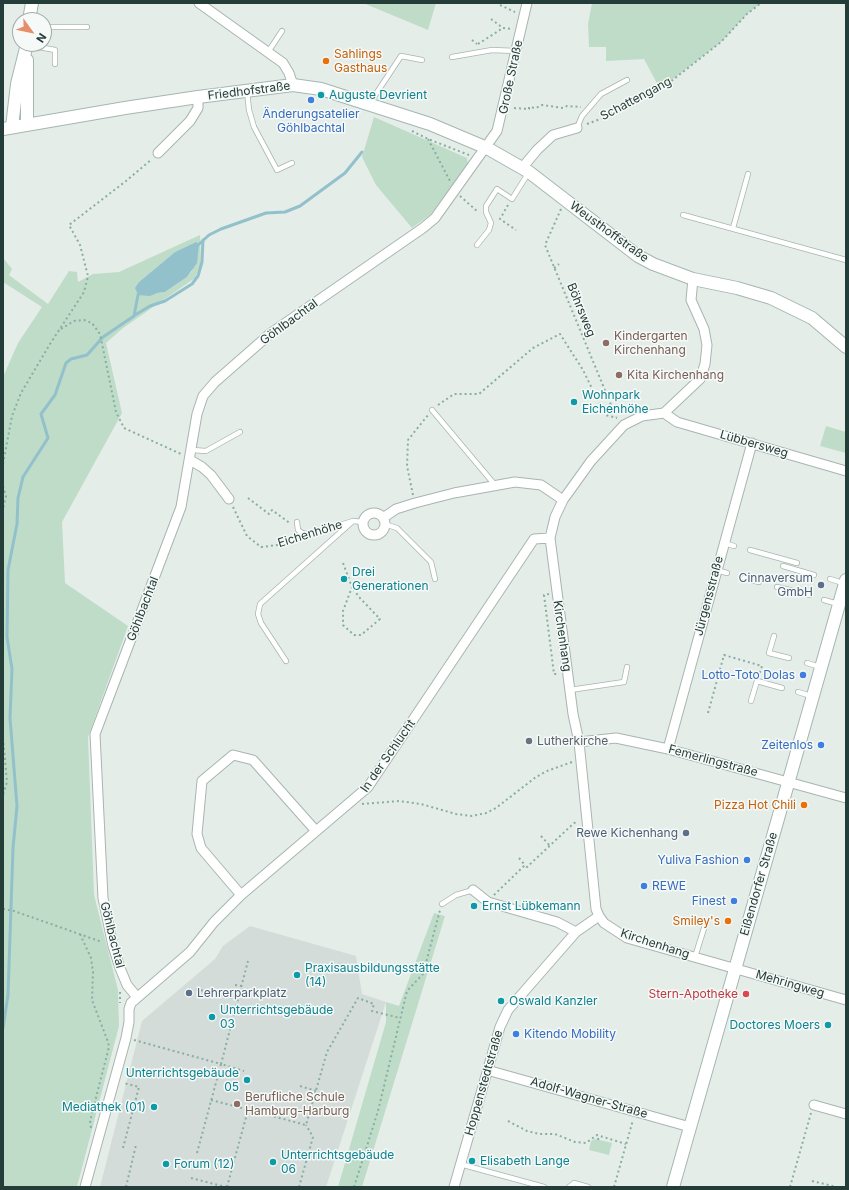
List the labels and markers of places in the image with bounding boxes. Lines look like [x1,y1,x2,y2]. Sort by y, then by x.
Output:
place label: Sahlings Gasthaus [334,47,387,75]
marker: Sahlings Gasthaus [321,56,331,66]
place label: Auguste Devrient [329,88,427,102]
marker: Auguste Devrient [316,90,326,100]
marker: Änderungsatelier Göhlbachtal [306,95,316,105]
place label: Änderungsatelier Göhlbachtal [263,107,359,135]
place label: Kindergarten Kirchenhang [614,329,688,357]
marker: Kindergarten Kirchenhang [601,338,611,348]
place label: Kita Kirchenhang [627,368,724,382]
marker: Kita Kirchenhang [614,370,624,380]
place label: Wohnpark Eichenhöhe [582,388,649,416]
marker: Wohnpark Eichenhöhe [569,397,579,407]
place label: Drei Generationen [352,565,428,593]
place label: Cinnaversum GmbH [739,571,813,599]
marker: Drei Generationen [339,574,349,584]
marker: Cinnaversum GmbH [816,580,826,590]
place label: Lotto-Toto Dolas [702,668,795,682]
marker: Lotto-Toto Dolas [798,670,808,680]
place label: Lutherkirche [537,734,608,748]
marker: Lutherkirche [524,736,534,746]
place label: Zeitenlos [761,738,813,752]
marker: Zeitenlos [816,740,826,750]
place label: Pizza Hot Chili [714,798,796,812]
marker: Pizza Hot Chili [799,800,809,810]
place label: Rewe Kichenhang [576,826,678,840]
marker: Rewe Kichenhang [681,828,691,838]
place label: Yuliva Fashion [657,853,739,867]
marker: Yuliva Fashion [742,855,752,865]
place label: REWE [652,879,686,893]
marker: REWE [639,881,649,891]
place label: Finest [692,894,726,908]
marker: Finest [729,896,739,906]
place label: Ernst Lübkemann [482,899,581,913]
marker: Ernst Lübkemann [469,901,479,911]
place label: Smiley's [673,914,720,928]
marker: Smiley's [723,916,733,926]
place label: Praxisausbildungsstätte (14) [305,961,440,989]
marker: Praxisausbildungsstätte (14) [292,970,302,980]
place label: Lehrerparkplatz [197,986,287,1000]
place label: Stern-Apotheke [648,987,738,1001]
marker: Lehrerparkplatz [184,988,194,998]
marker: Stern-Apotheke [741,989,751,999]
place label: Oswald Kanzler [509,994,598,1008]
marker: Oswald Kanzler [496,996,506,1006]
place label: Unterrichtsgebäude 03 [220,1003,333,1031]
marker: Unterrichtsgebäude 03 [207,1012,217,1022]
place label: Doctores Moers [729,1018,820,1032]
marker: Doctores Moers [823,1020,833,1030]
place label: Kitendo Mobility [524,1027,616,1041]
marker: Kitendo Mobility [511,1029,521,1039]
place label: Unterrichtsgebäude 05 [126,1066,239,1094]
marker: Unterrichtsgebäude 05 [242,1075,252,1085]
place label: Berufliche Schule Hamburg-Harburg [245,1090,349,1118]
marker: Berufliche Schule Hamburg-Harburg [232,1099,242,1109]
place label: Mediathek (01) [62,1100,146,1114]
marker: Mediathek (01) [149,1102,159,1112]
place label: Unterrichtsgebäude 06 [281,1148,394,1176]
place label: Elisabeth Lange [480,1154,570,1168]
marker: Elisabeth Lange [467,1156,477,1166]
place label: Forum (12) [174,1157,234,1171]
marker: Unterrichtsgebäude 06 [268,1157,278,1167]
marker: Forum (12) [161,1159,171,1169]

